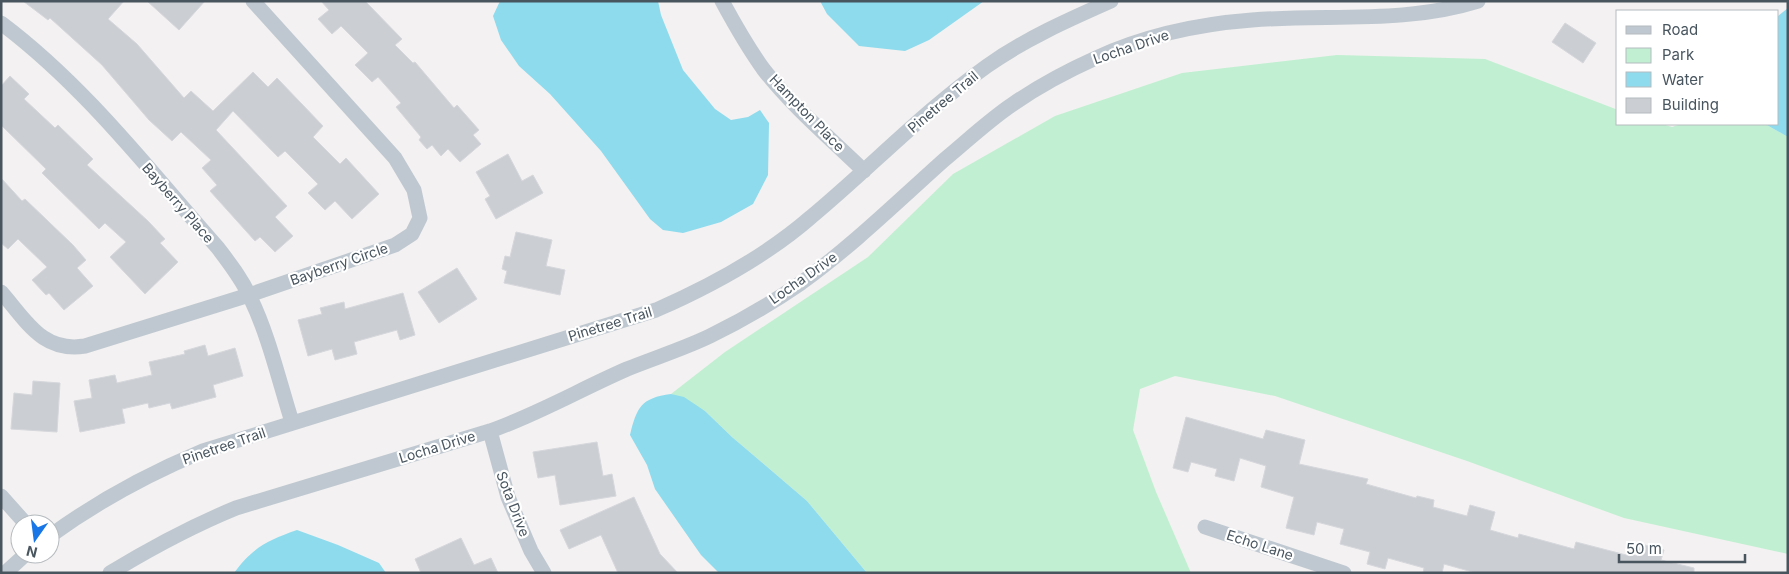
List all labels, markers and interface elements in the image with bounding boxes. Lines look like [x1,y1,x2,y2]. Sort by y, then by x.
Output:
legend [1616,10,1779,125]
text: Road [1662,20,1698,39]
street label: Locha Drive [1091,26,1171,67]
text: Park [1662,45,1695,64]
street label: Pinetree Trail [904,67,981,136]
text: Water [1662,70,1704,89]
street label: Hampton Place [766,71,848,155]
text: Building [1662,95,1719,114]
street label: Bayberry Place [139,159,218,246]
street label: Bayberry Circle [288,239,390,288]
street label: Locha Drive [765,248,840,307]
street label: Pinetree Trail [566,303,654,344]
street label: Pinetree Trail [180,423,268,468]
street label: Locha Drive [397,427,477,466]
street label: Sota Drive [493,469,534,539]
north arrow [10,514,60,564]
street label: Echo Lane [1225,526,1296,563]
scale bar [1619,532,1745,564]
text: 50 m [1626,539,1662,558]
text: N [25,543,39,562]

